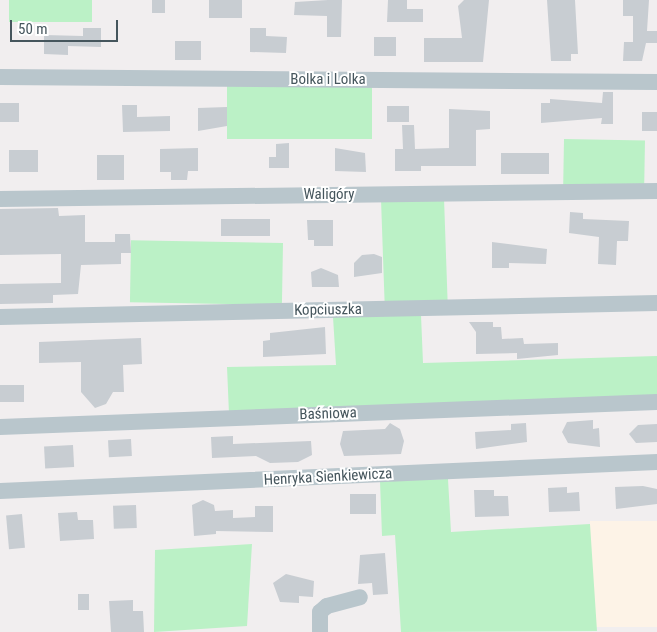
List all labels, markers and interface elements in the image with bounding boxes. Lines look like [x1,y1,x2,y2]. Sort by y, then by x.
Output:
scale bar [12,10,120,42]
text: 50 m [18,20,48,38]
street label: Bolka i Lolka [290,71,366,89]
street label: Waligóry [303,186,355,204]
street label: Kopciuszka [294,300,362,320]
street label: Baśniowa [299,404,357,424]
street label: Henryka Sienkiewicza [263,465,393,489]

